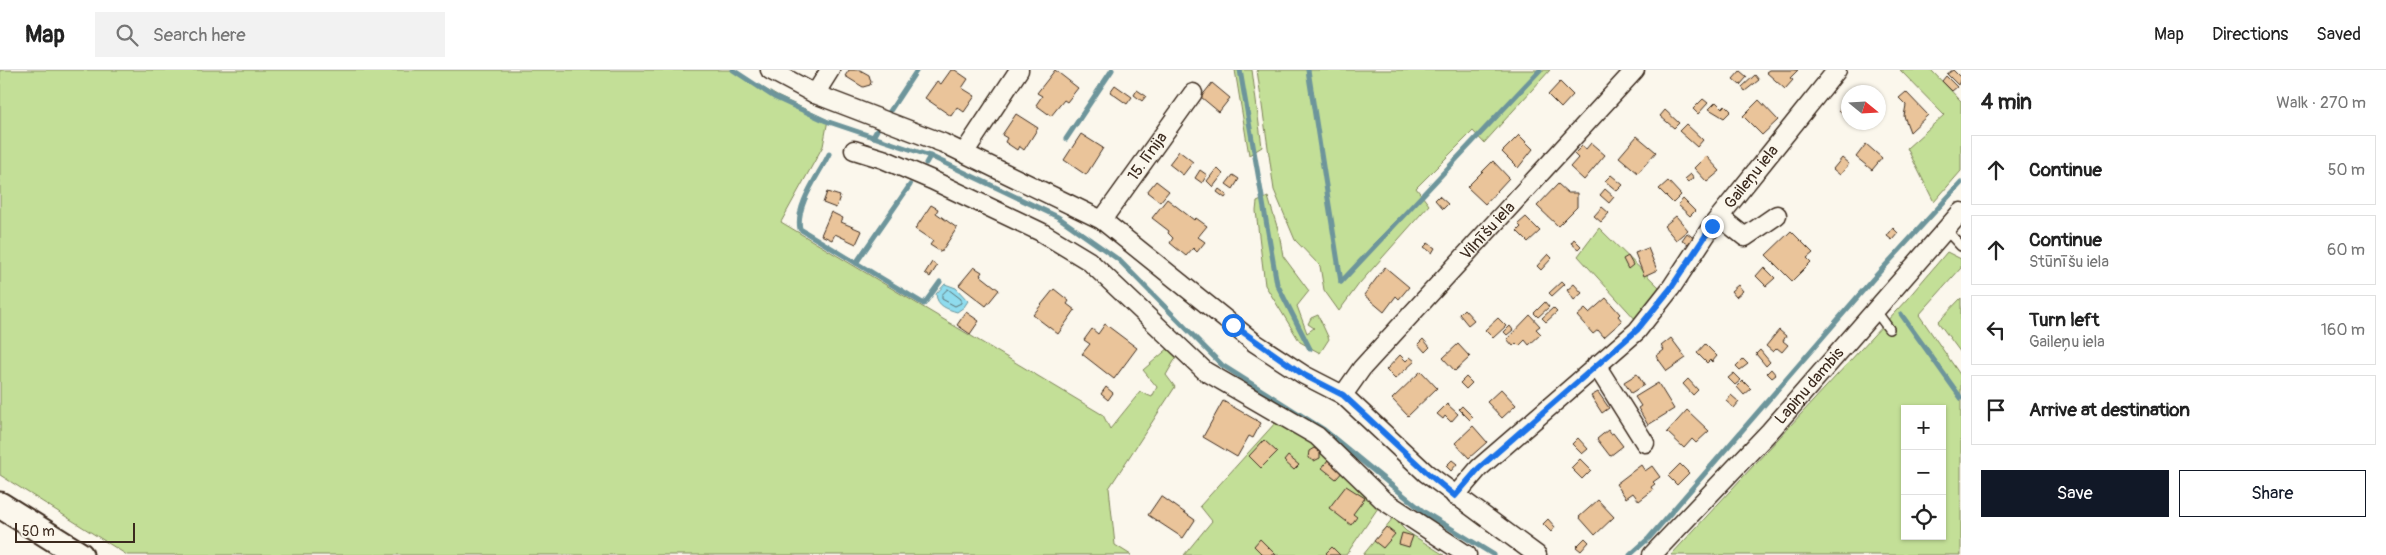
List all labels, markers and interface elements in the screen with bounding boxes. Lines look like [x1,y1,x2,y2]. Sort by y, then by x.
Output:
search box [95,12,445,57]
text: Map [25,20,65,49]
icon: search [113,21,141,49]
text: Search here [153,23,246,47]
text: Map [2154,23,2184,46]
text: Directions [2212,23,2288,46]
text: Saved [2316,23,2361,46]
north arrow [1841,85,1886,130]
text: 4 min [1981,89,2032,116]
text: Walk · 270 m [2276,93,2366,113]
street label: 15. līnija [1123,128,1172,185]
street label: Gaileņu iela [1720,141,1783,213]
icon: ahead [1982,156,2010,184]
text: Continue [2029,158,2102,182]
text: 50 m [2328,160,2365,180]
street label: Vilnīšu iela [1456,198,1519,264]
route end [1701,215,1724,238]
text: Continue [2029,228,2102,252]
icon: ahead [1982,236,2010,264]
text: 60 m [2327,240,2365,260]
text: Stūnīšu iela [2029,252,2109,272]
text: Turn left [2029,308,2099,332]
route start [1222,314,1245,337]
icon: left [1982,316,2010,344]
text: 160 m [2321,320,2365,340]
text: Gaileņu iela [2029,332,2105,352]
street label: Lapiņu dambis [1770,343,1848,428]
icon: arrive [1982,396,2010,424]
text: Arrive at destination [2029,398,2190,422]
map controls [1901,405,1946,540]
button: + [1901,405,1946,450]
button: − [1901,450,1946,495]
button: Save [1981,470,2169,517]
button: Share [2179,470,2366,517]
button: locate [1901,495,1946,540]
scale bar [15,520,135,543]
text: 50 m [22,523,55,540]

